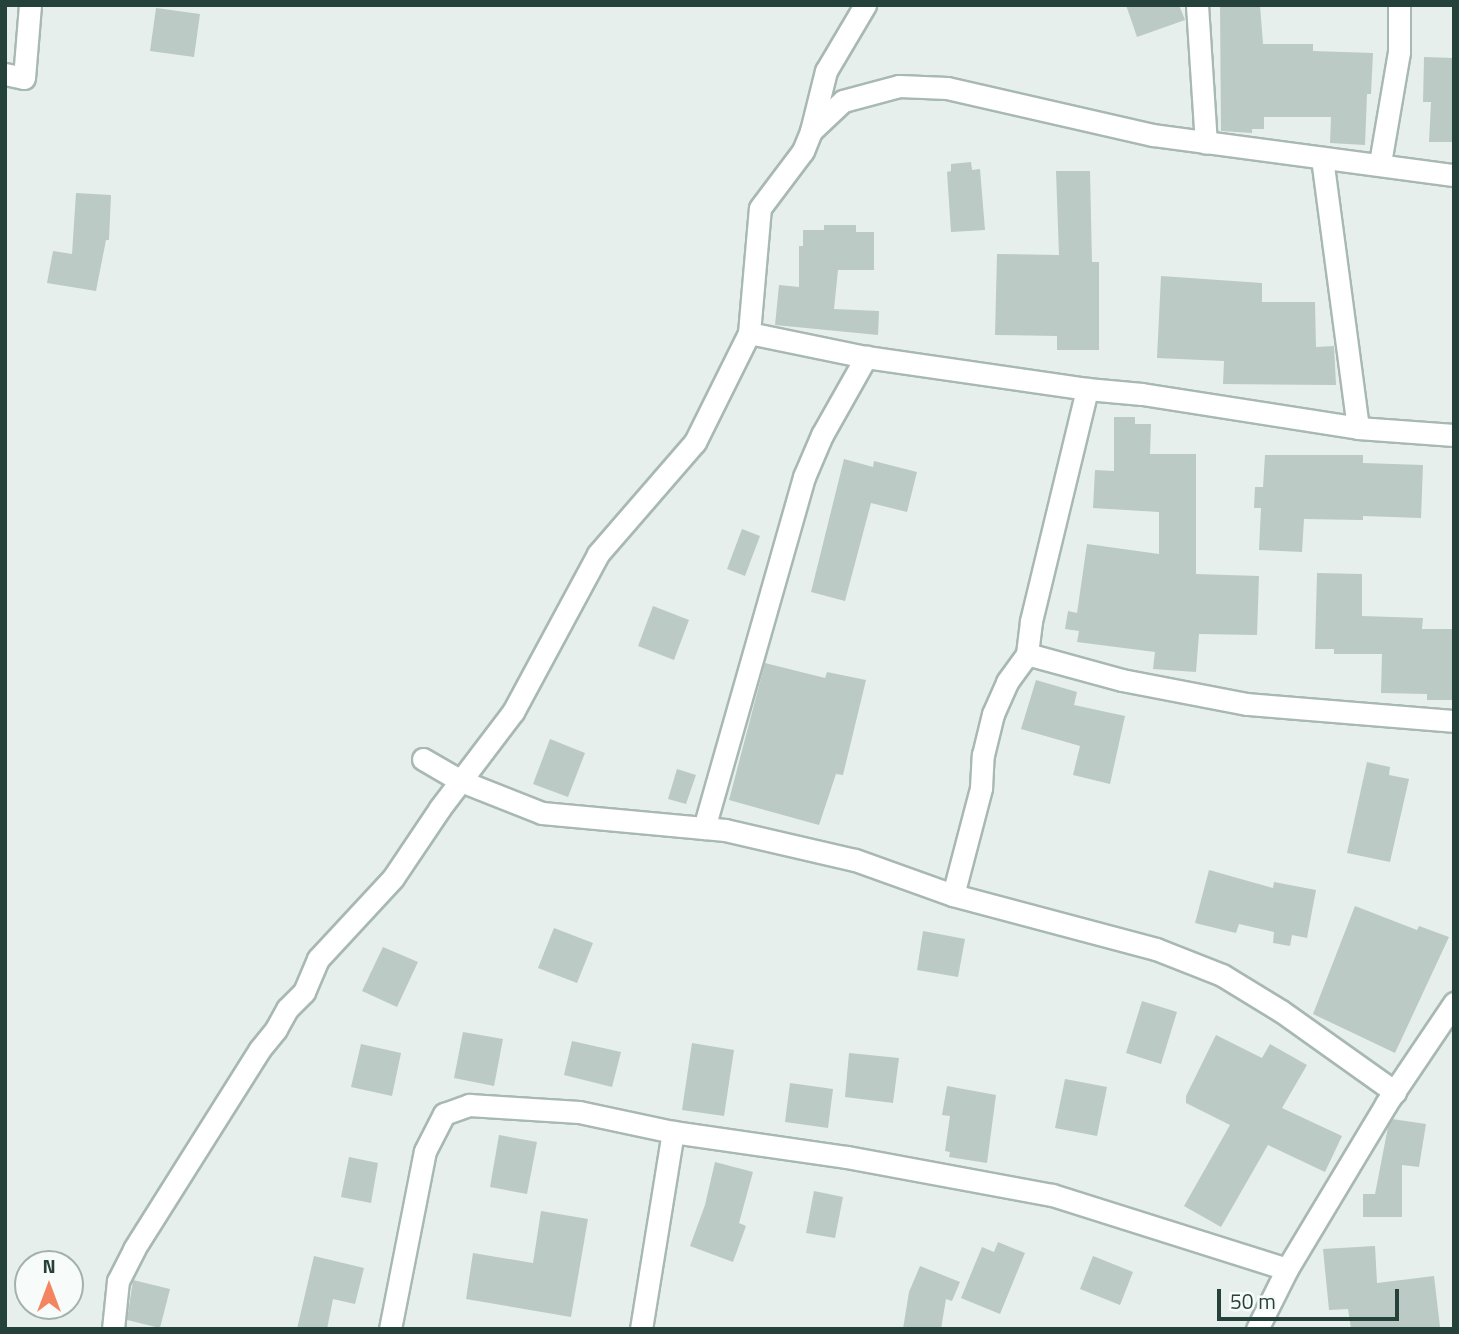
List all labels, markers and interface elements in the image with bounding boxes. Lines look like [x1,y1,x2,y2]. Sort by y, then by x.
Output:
north arrow [14,1250,84,1320]
text: N [42,1251,56,1280]
scale bar [1221,1274,1403,1318]
text: 50 m [1230,1285,1276,1317]

